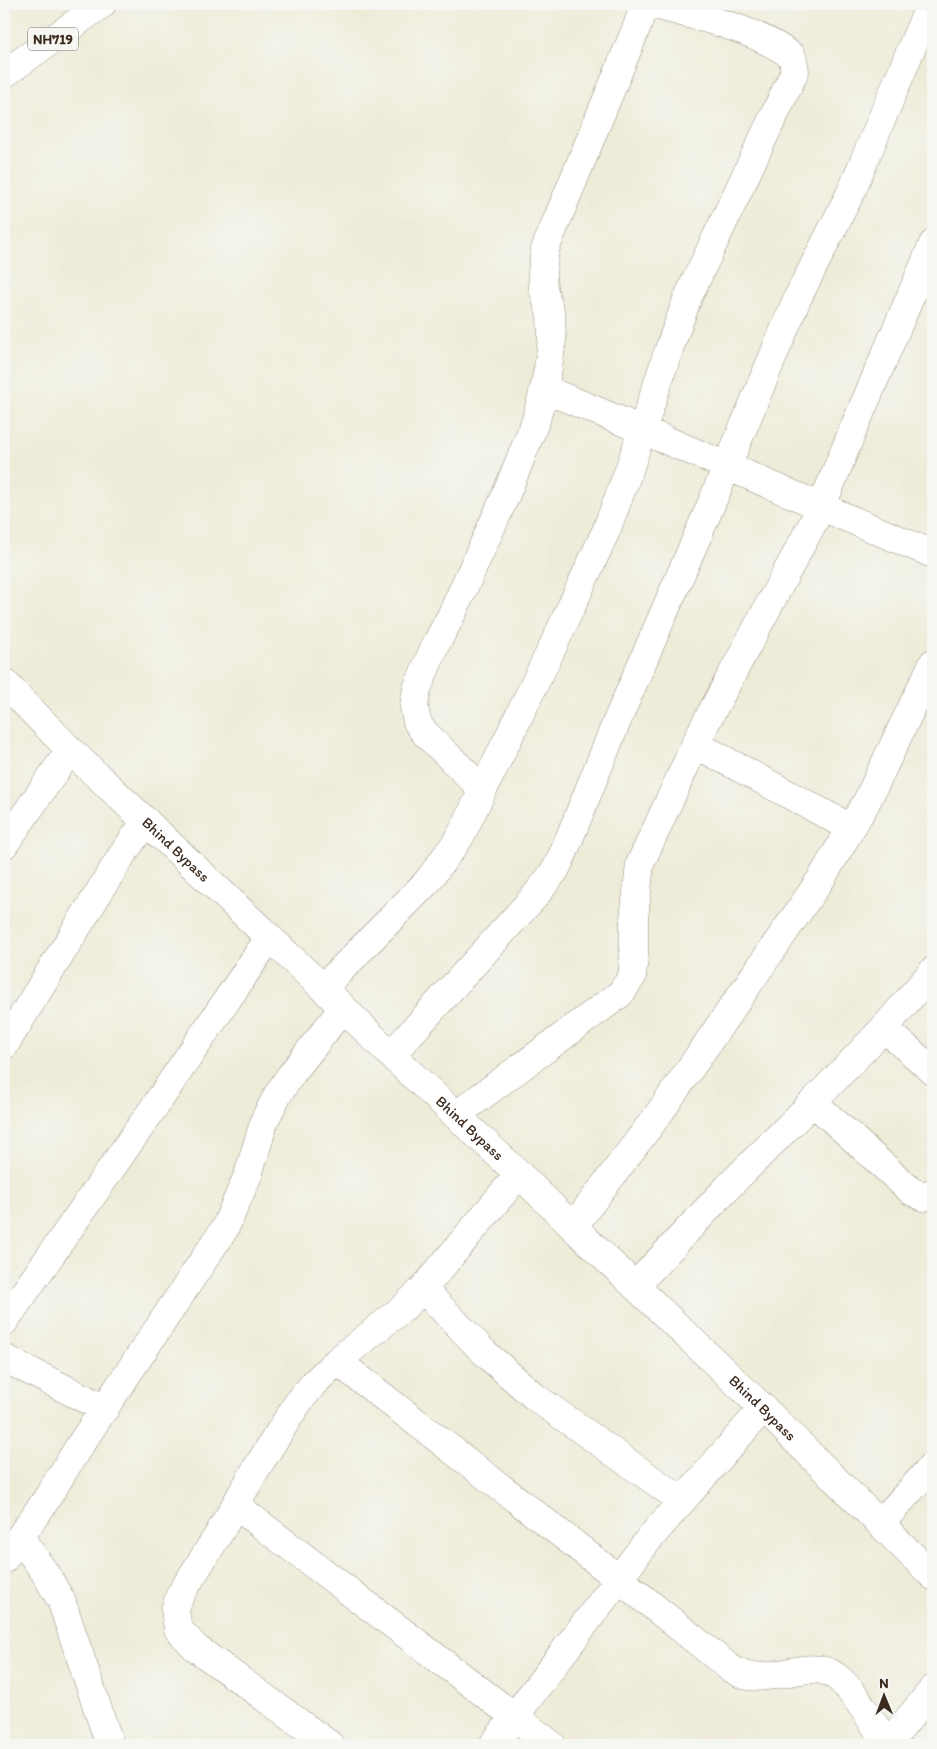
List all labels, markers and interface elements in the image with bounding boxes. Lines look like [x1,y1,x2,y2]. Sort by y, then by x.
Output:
road number: NH719 [28,28,78,50]
street label: Bhind Bypass [138,813,214,886]
street label: Bhind Bypass [432,1092,508,1164]
street label: Bhind Bypass [725,1371,800,1445]
north arrow [860,1672,910,1722]
text: N [879,1675,889,1692]

